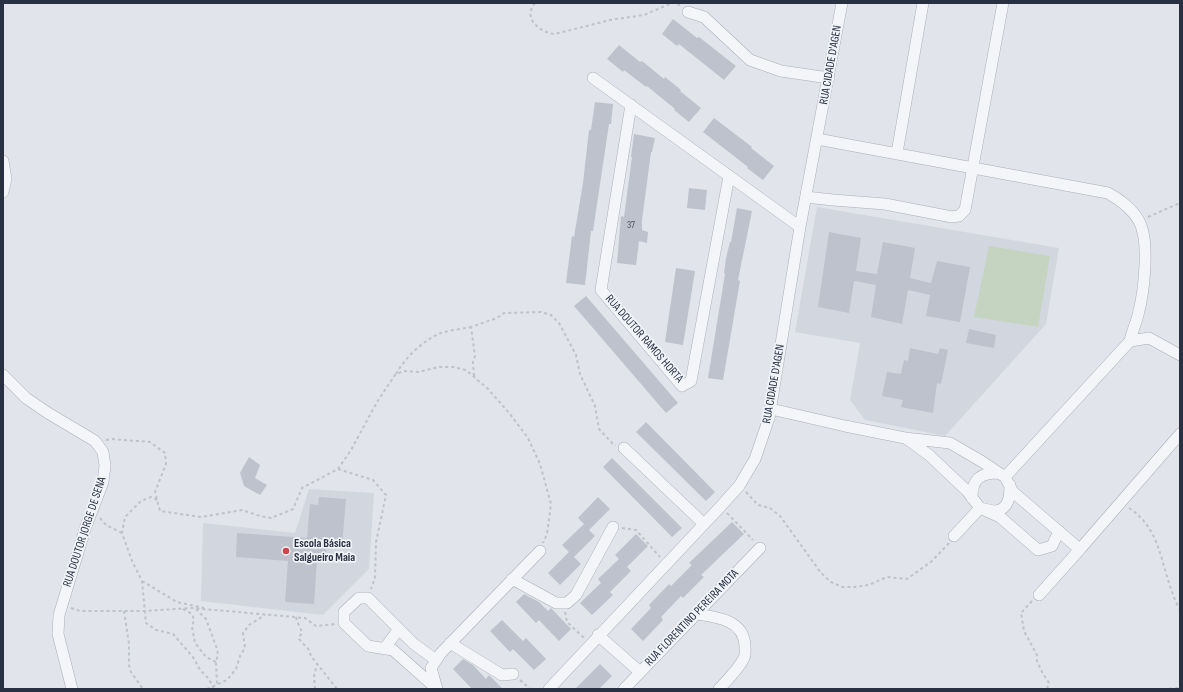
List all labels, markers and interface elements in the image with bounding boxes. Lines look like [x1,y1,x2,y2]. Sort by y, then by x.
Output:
street label: RUA CIDADE D'AGEN [817,24,845,106]
house number: 37 [627,219,635,231]
street label: RUA DOUTOR RAMOS HORTA [602,292,686,386]
street label: RUA CIDADE D'AGEN [760,343,788,425]
street label: RUA DOUTOR JORGE DE SENA [60,475,110,589]
place label: Escola Básica Salgueiro Maia [294,537,355,565]
marker: Escola Básica Salgueiro Maia [281,546,291,556]
street label: RUA FLORENTINO PEREIRA MOTA [642,567,742,669]

